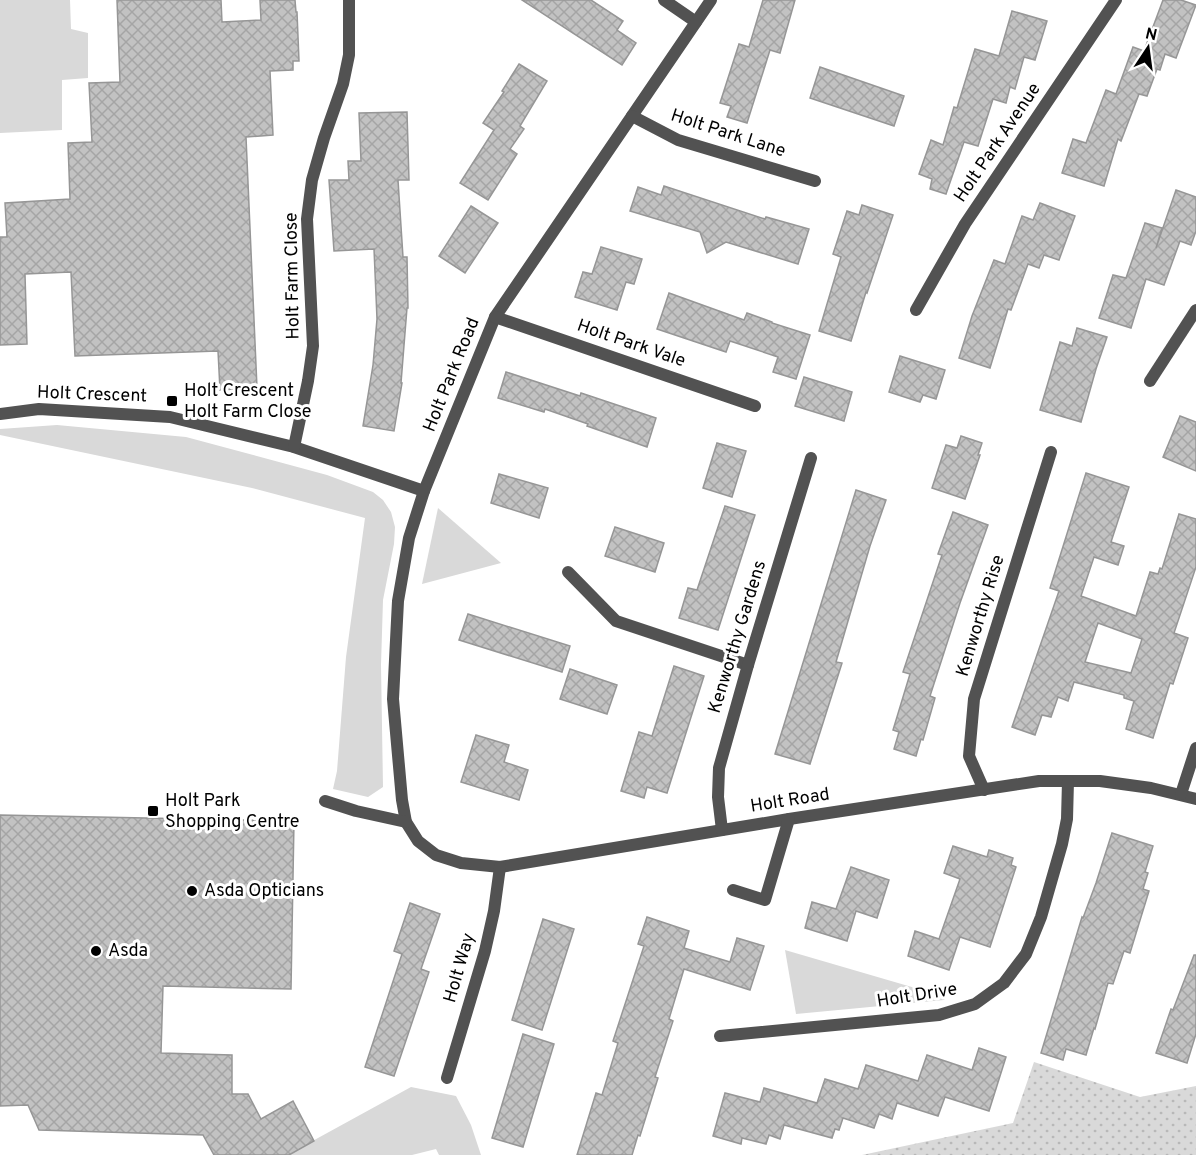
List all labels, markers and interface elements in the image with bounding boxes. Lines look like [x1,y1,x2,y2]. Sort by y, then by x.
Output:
north arrow [1118,18,1178,78]
text: N [1143,24,1159,46]
street label: Holt Park Avenue [950,79,1046,207]
street label: Holt Park Lane [668,105,788,163]
street label: Holt Farm Close [280,212,306,340]
street label: Holt Park Road [419,314,485,436]
street label: Holt Park Vale [574,315,688,373]
place label: Holt Crescent Holt Farm Close [184,380,311,424]
street label: Holt Crescent [37,382,147,408]
marker: Holt Crescent Holt Farm Close [165,394,179,408]
street label: Kenworthy Rise [952,552,1010,680]
street label: Kenworthy Gardens [704,558,772,716]
street label: Holt Road [749,783,831,819]
place label: Holt Park Shopping Centre [165,790,300,834]
marker: Holt Park Shopping Centre [146,804,160,818]
place label: Asda Opticians [204,880,324,903]
marker: Asda Opticians [185,884,199,898]
street label: Holt Way [439,930,481,1006]
place label: Asda [108,940,148,963]
marker: Asda [89,944,103,958]
street label: Holt Drive [875,978,959,1014]

